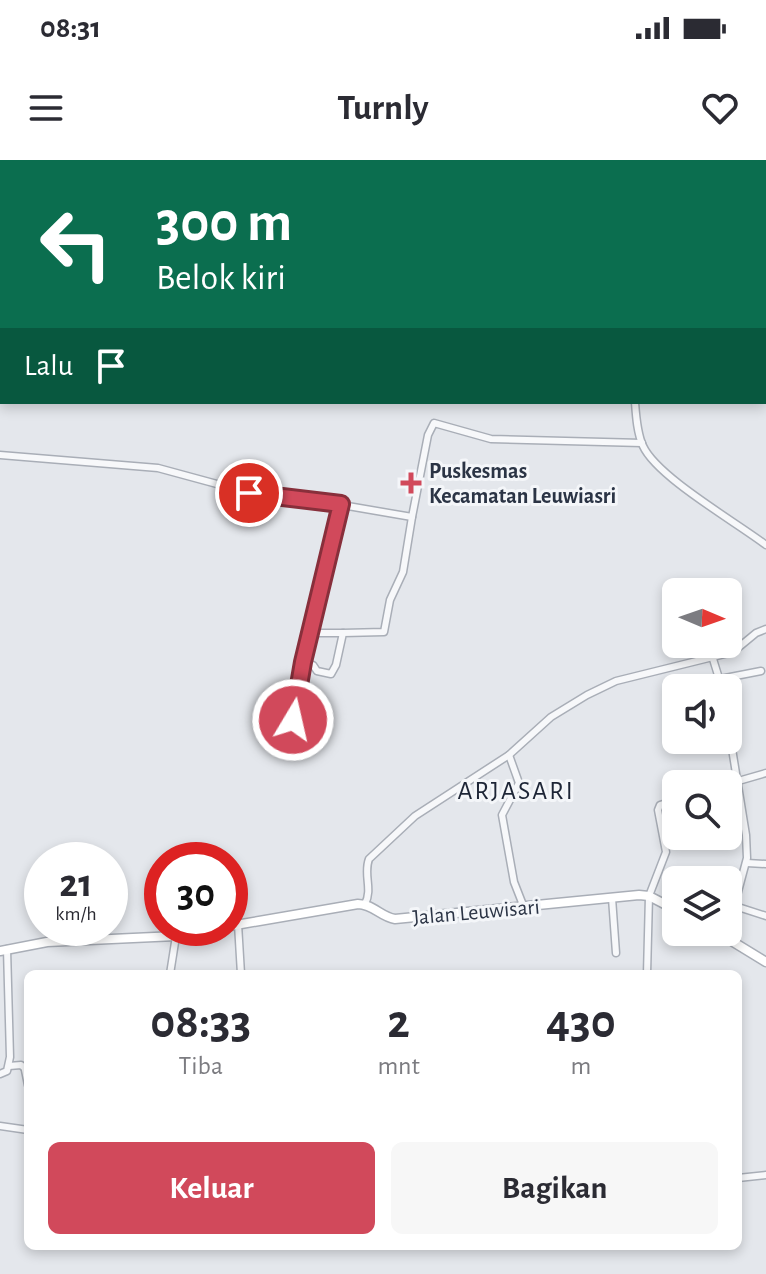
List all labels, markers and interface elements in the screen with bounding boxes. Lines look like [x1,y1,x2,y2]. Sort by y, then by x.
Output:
text: 08:31 [40,13,101,43]
icon: menu [24,86,68,130]
icon: heart [698,86,742,130]
text: Turnly [337,90,429,126]
icon: left [24,192,128,296]
text: 300 m [156,195,292,251]
text: Belok kiri [156,260,286,296]
icon: arrive [89,344,133,388]
text: Lalu [24,351,73,381]
pin [215,459,283,527]
place label: Puskesmas Kecamatan Leuwiasri [429,460,616,507]
icon: arrive [227,471,271,515]
marker: Puskesmas Kecamatan Leuwiasri [400,472,422,494]
north arrow [662,578,742,658]
map controls [662,578,742,946]
button: sound [662,674,742,754]
position arrow [251,678,335,762]
button: search [662,770,742,850]
district label: ARJASARI [457,778,575,804]
speed limit sign: 30 [144,842,248,946]
text: 21 [59,864,93,904]
button: layers [662,866,742,946]
street label: Jalan Leuwisari [412,895,541,929]
text: km/h [55,904,97,924]
text: 08:33 [150,999,251,1047]
text: 2 [387,999,410,1047]
text: 430 [546,999,616,1047]
text: Tiba [179,1053,223,1079]
text: mnt [377,1053,420,1079]
text: m [570,1053,591,1079]
button: Keluar [48,1142,375,1234]
button: Bagikan [391,1142,718,1234]

